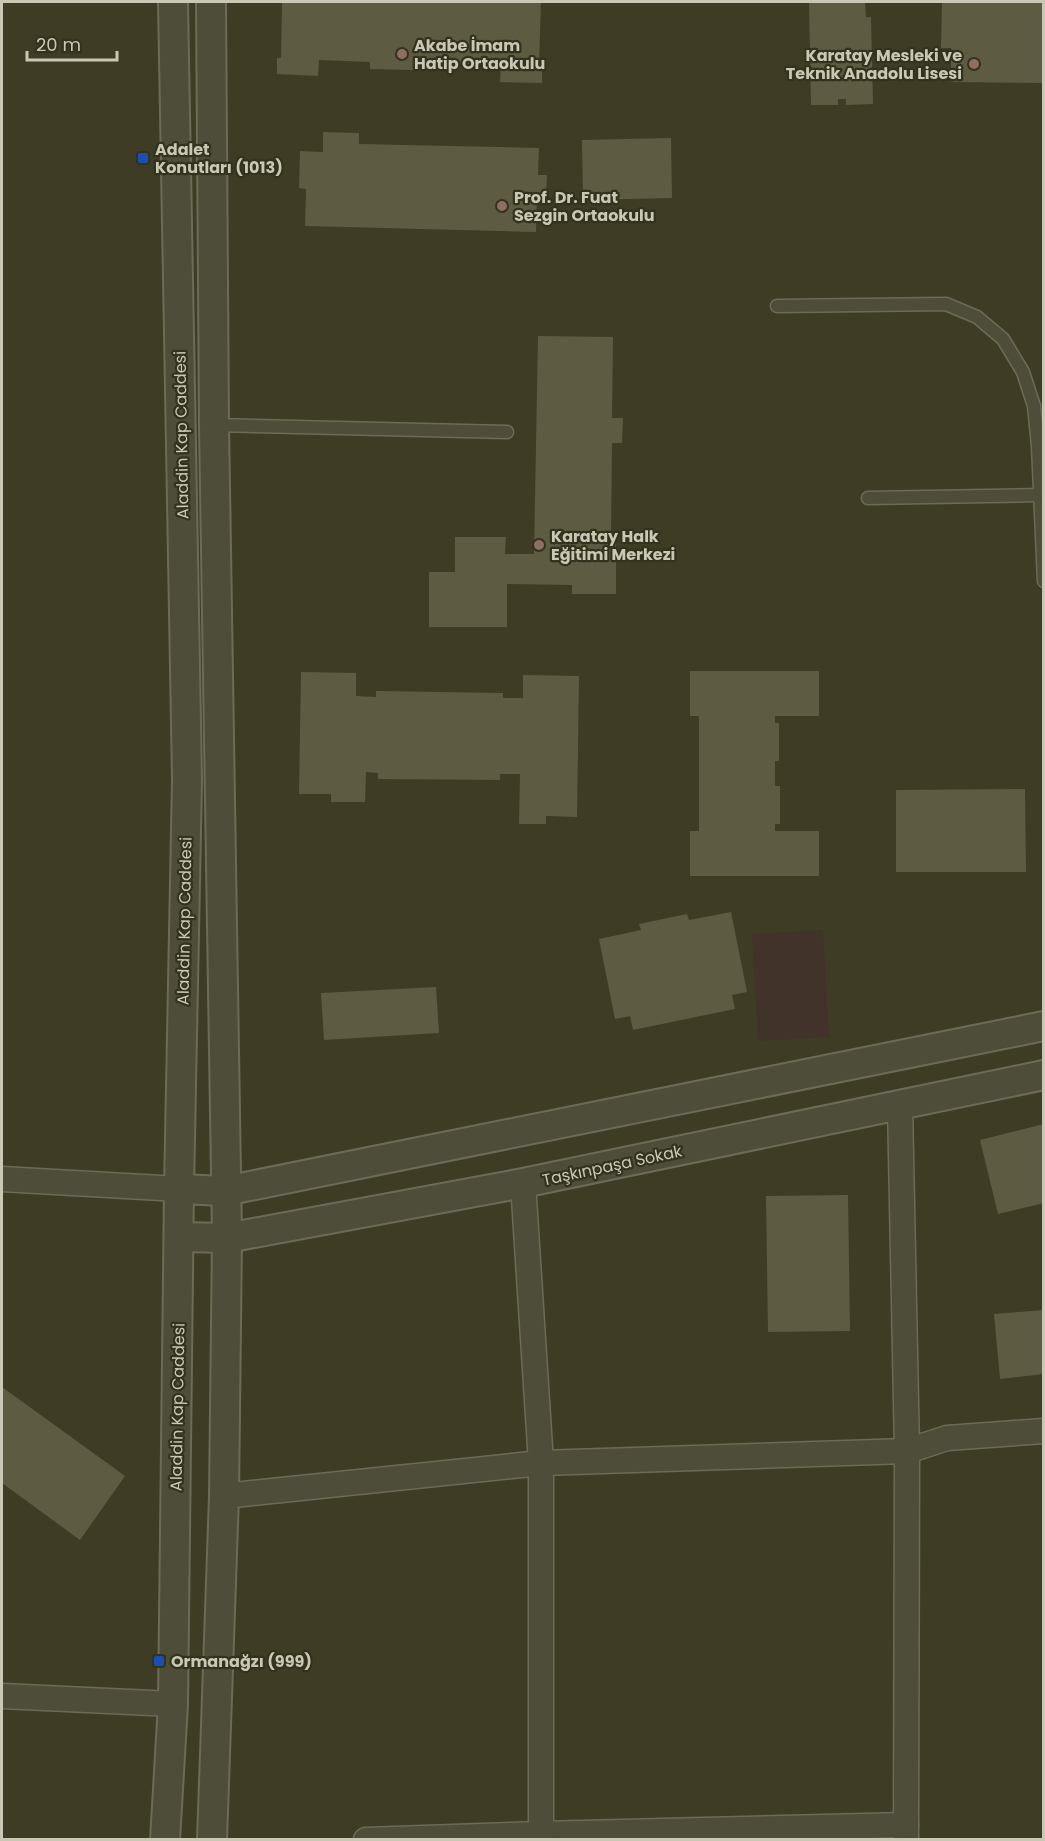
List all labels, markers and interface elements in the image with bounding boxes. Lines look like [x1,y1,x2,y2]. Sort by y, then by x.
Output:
scale bar [27,24,117,62]
text: 20 m [36,32,81,57]
place label: Akabe İmam Hatip Ortaokulu [414,34,545,75]
place label: Karatay Mesleki ve Teknik Anadolu Lisesi [786,44,962,85]
marker: Akabe İmam Hatip Ortaokulu [395,47,409,61]
marker: Karatay Mesleki ve Teknik Anadolu Lisesi [967,57,981,71]
place label: Adalet Konutları (1013) [155,138,283,179]
marker: Adalet Konutları (1013) [136,151,150,165]
place label: Prof. Dr. Fuat Sezgin Ortaokulu [514,186,655,227]
marker: Prof. Dr. Fuat Sezgin Ortaokulu [495,199,509,213]
street label: Aladdin Kap Caddesi [169,351,194,519]
place label: Karatay Halk Eğitimi Merkezi [551,525,675,566]
marker: Karatay Halk Eğitimi Merkezi [532,538,546,552]
street label: Aladdin Kap Caddesi [172,837,197,1005]
street label: Taşkınpaşa Sokak [540,1139,685,1192]
street label: Aladdin Kap Caddesi [165,1323,190,1491]
place label: Ormanağzı (999) [171,1650,312,1673]
marker: Ormanağzı (999) [152,1654,166,1668]

